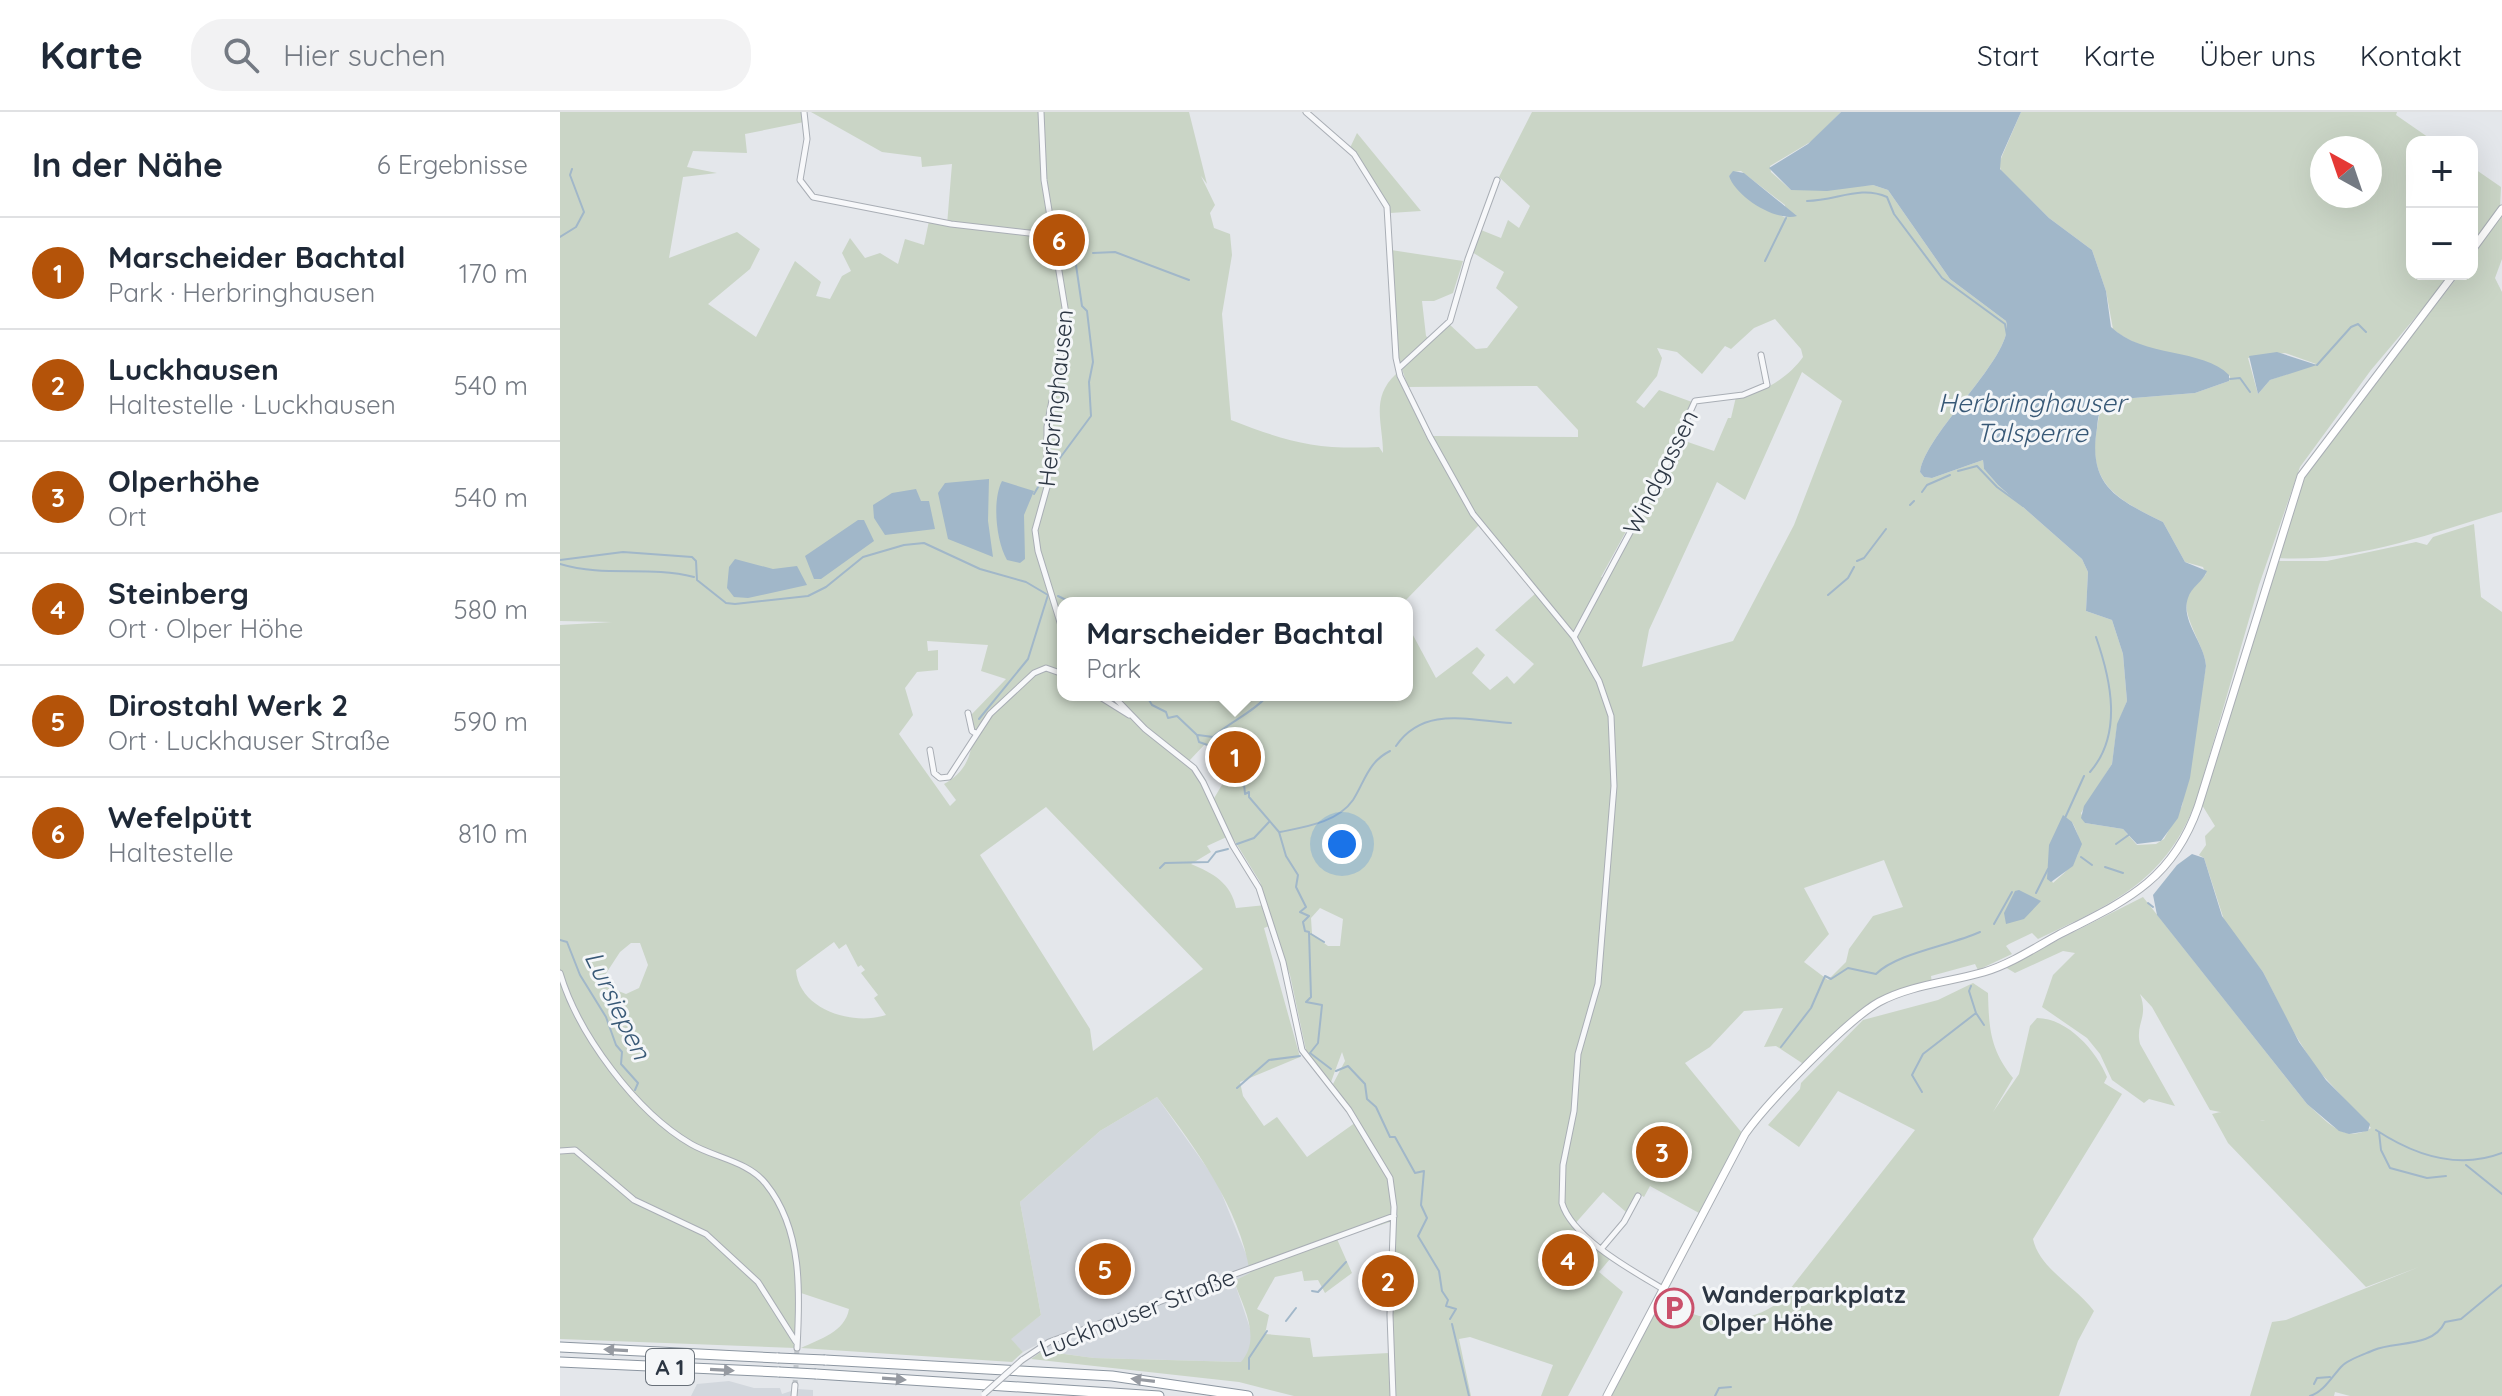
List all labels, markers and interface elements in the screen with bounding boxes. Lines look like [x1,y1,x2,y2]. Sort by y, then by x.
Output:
search box [191,19,751,91]
text: Karte [40,31,143,79]
icon: search [219,33,263,77]
text: Hier suchen [283,36,446,74]
text: Start [1977,38,2039,73]
text: Karte [2083,38,2155,73]
text: Über uns [2199,38,2316,73]
text: Kontakt [2360,38,2462,73]
north arrow [2310,136,2382,208]
map controls [2406,136,2478,280]
button: + [2406,136,2478,208]
text: In der Nähe [32,143,223,186]
text: 6 Ergebnisse [377,148,528,181]
button: − [2406,208,2478,280]
pin: 6 [1033,210,1085,270]
text: Marscheider Bachtal [108,238,406,276]
text: 1 [53,257,63,290]
text: 170 m [459,257,528,290]
text: Park · Herbringhausen [108,276,375,309]
street label: Herbringhausen [1031,308,1079,488]
text: Luckhausen [108,350,279,388]
text: 2 [51,369,65,402]
text: 540 m [454,369,528,402]
water label: Herbringhauser Talsperre [1938,386,2129,449]
text: Haltestelle · Luckhausen [108,388,396,421]
street label: Windgassen [1616,405,1704,539]
text: Olperhöhe [108,462,260,500]
text: 3 [51,481,65,514]
text: 540 m [454,481,528,514]
text: Ort [108,500,147,533]
text: Steinberg [108,574,249,612]
text: 4 [50,593,66,626]
text: 580 m [454,593,528,626]
popup [1057,597,1413,701]
text: Ort · Olper Höhe [108,612,303,645]
text: Marscheider Bachtal [1086,614,1384,652]
text: Park [1086,652,1141,685]
text: Dirostahl Werk 2 [108,686,348,724]
text: 5 [51,705,65,738]
text: 590 m [453,705,528,738]
text: Ort · Luckhauser Straße [108,724,390,757]
pin: 1 [1209,727,1261,787]
text: Wefelpütt [108,798,253,836]
text: 6 [51,817,65,850]
text: 810 m [458,817,528,850]
your location [1322,824,1362,864]
text: Haltestelle [108,836,234,869]
water label: Lursiepen [578,945,659,1065]
pin: 3 [1636,1122,1688,1182]
pin: 4 [1542,1230,1594,1290]
pin: 5 [1079,1239,1131,1299]
pin: 2 [1362,1251,1414,1311]
street label: Luckhauser Straße [1035,1261,1239,1363]
place label: Wanderparkplatz Olper Höhe [1702,1279,1906,1337]
parking icon: Wanderparkplatz Olper Höhe [1653,1287,1695,1329]
one-way arrow [603,1343,628,1356]
road number: A 1 [646,1349,694,1385]
one-way arrow [710,1363,735,1376]
one-way arrow [882,1373,907,1386]
one-way arrow [1130,1373,1155,1386]

